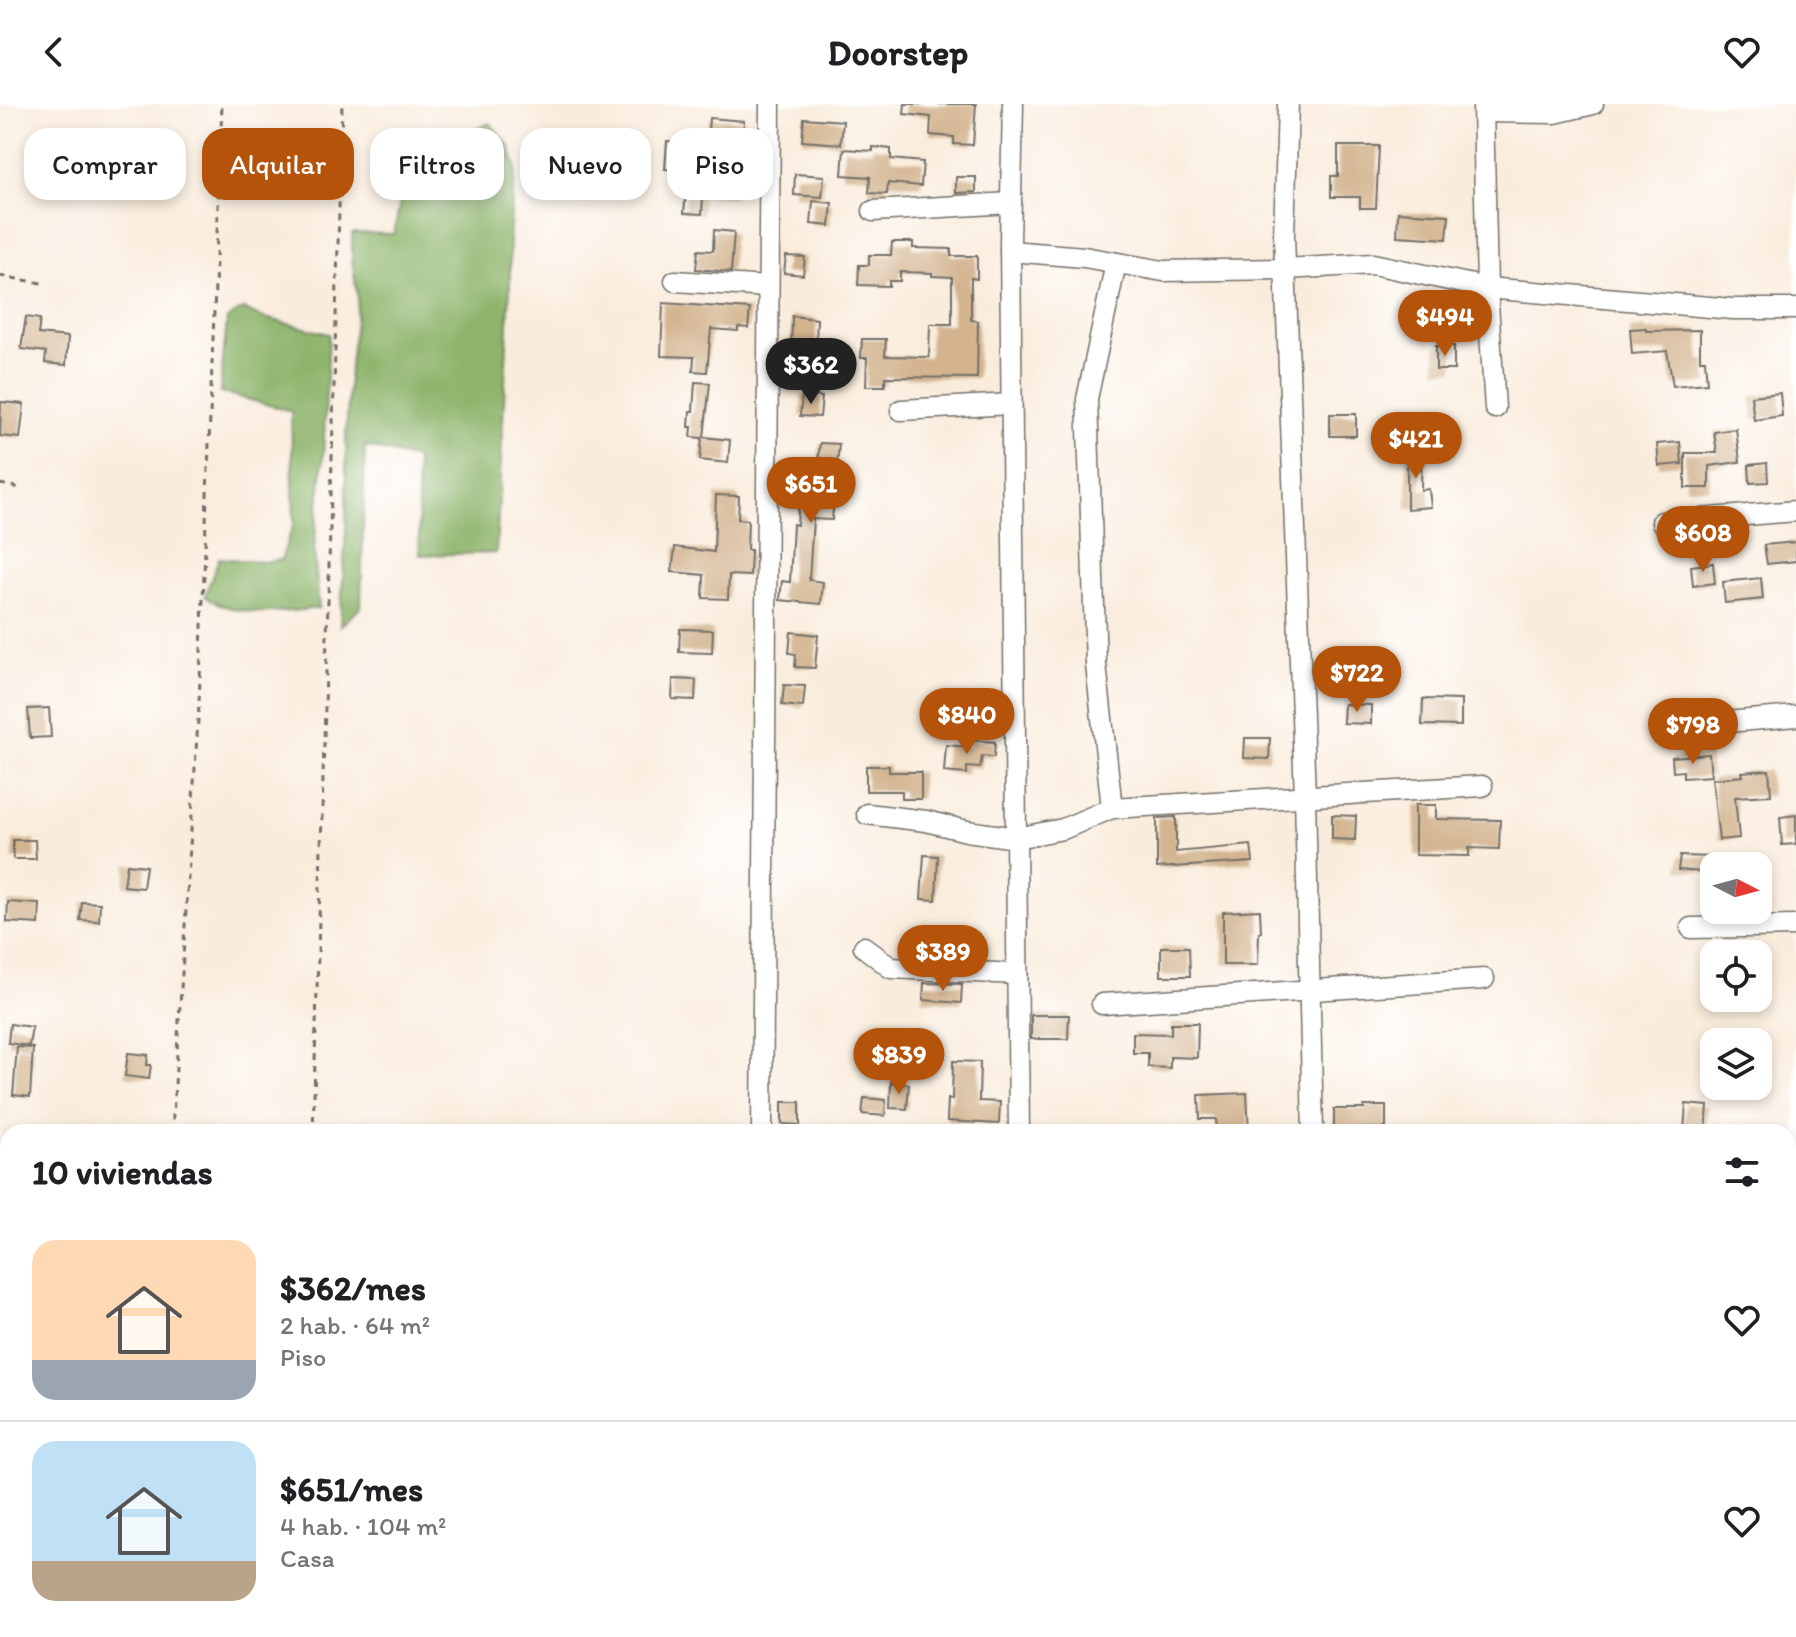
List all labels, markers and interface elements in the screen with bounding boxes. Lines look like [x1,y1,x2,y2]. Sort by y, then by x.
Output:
icon: back [32,30,76,74]
icon: heart [1720,30,1764,74]
text: Doorstep [828,31,968,74]
chip: Comprar [24,128,186,200]
chip: Alquilar [202,128,354,200]
chip: Filtros [370,128,504,200]
chip: Nuevo [520,128,651,200]
chip: Piso [667,128,773,200]
pin: $494 [1398,290,1492,358]
text: $494 [1416,300,1474,332]
pin: $362 [764,338,858,406]
text: $362 [784,348,838,380]
pin: $421 [1369,412,1463,480]
text: $421 [1389,422,1443,454]
pin: $651 [764,457,858,525]
text: $651 [785,467,837,499]
pin: $608 [1656,506,1750,574]
text: $608 [1674,516,1732,548]
pin: $722 [1310,646,1404,714]
text: $722 [1330,656,1384,688]
pin: $840 [920,688,1014,756]
text: $840 [937,698,997,730]
pin: $798 [1646,698,1740,766]
text: $798 [1666,708,1720,740]
north arrow [1700,852,1772,924]
map controls [1700,852,1772,1100]
pin: $389 [896,925,990,993]
text: $389 [915,935,971,967]
button: locate [1700,940,1772,1012]
pin: $839 [852,1028,946,1096]
button: layers [1700,1028,1772,1100]
text: $839 [871,1038,927,1070]
icon: filters [1720,1150,1764,1194]
text: 10 viviendas [32,1152,213,1193]
text: $362/mes [280,1268,426,1309]
icon: home [96,1272,192,1368]
icon: heart [1720,1298,1764,1342]
text: 2 hab. · 64 m² [280,1309,430,1341]
text: Piso [280,1341,326,1373]
text: $651/mes [280,1469,423,1510]
icon: home [96,1473,192,1569]
icon: heart [1720,1499,1764,1543]
text: 4 hab. · 104 m² [280,1510,446,1542]
text: Casa [280,1542,335,1574]

